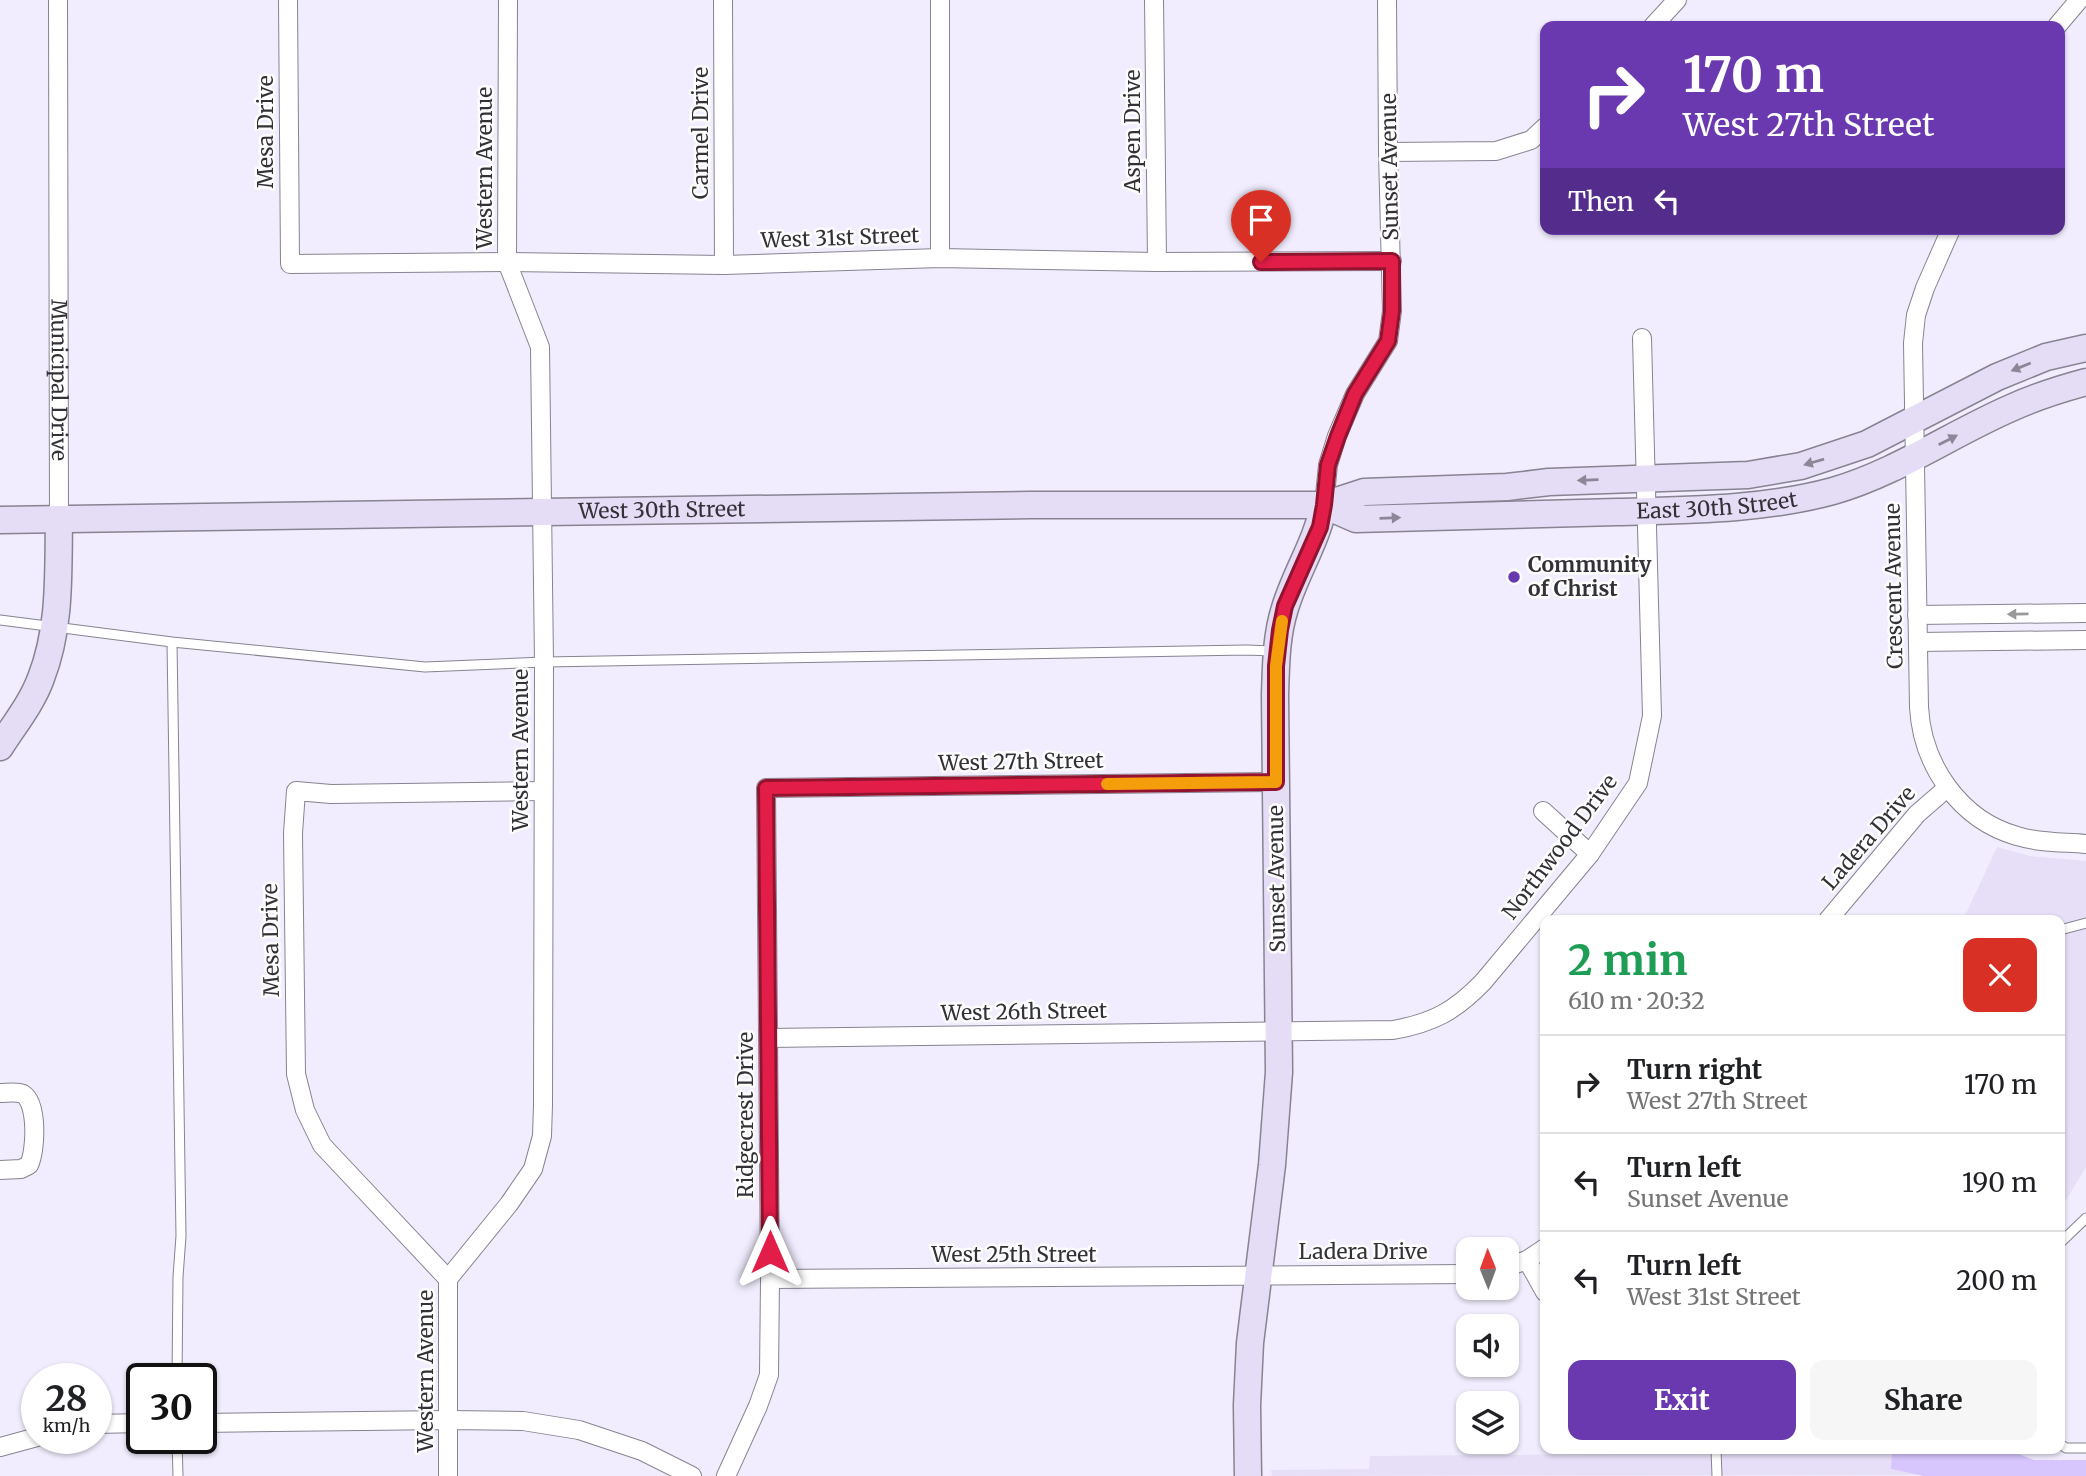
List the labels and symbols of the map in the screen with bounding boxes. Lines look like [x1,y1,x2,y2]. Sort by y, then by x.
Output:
street label: Carmel Drive [687,67,714,199]
street label: Aspen Drive [1119,70,1146,193]
street label: Mesa Drive [252,75,279,189]
street label: Western Avenue [471,87,498,250]
street label: Sunset Avenue [1375,93,1404,241]
pin [1231,190,1291,262]
street label: West 31st Street [759,221,920,254]
street label: Municipal Drive [46,299,73,461]
one-way arrow [2010,362,2031,373]
one-way arrow [1938,434,1958,446]
one-way arrow [1804,457,1825,467]
one-way arrow [1577,475,1599,486]
street label: East 30th Street [1636,485,1799,524]
street label: West 30th Street [577,495,746,525]
street label: Crescent Avenue [1879,503,1908,669]
one-way arrow [1379,512,1401,523]
place label: Community of Christ [1528,551,1652,602]
marker: Community of Christ [1506,569,1522,585]
one-way arrow [2007,608,2029,620]
street label: Western Avenue [507,669,534,832]
street label: West 27th Street [937,747,1104,776]
street label: Northwood Drive [1496,769,1623,925]
street label: Ladera Drive [1816,780,1921,895]
street label: Sunset Avenue [1262,805,1291,953]
street label: Mesa Drive [256,883,285,997]
street label: West 26th Street [940,997,1107,1026]
street label: Ridgecrest Drive [732,1032,759,1198]
position arrow [733,1215,807,1289]
north arrow [1456,1237,1519,1300]
street label: Ladera Drive [1299,1238,1427,1265]
street label: West 25th Street [931,1241,1096,1268]
street label: Western Avenue [412,1290,439,1453]
speed limit sign: 30 [126,1363,217,1454]

